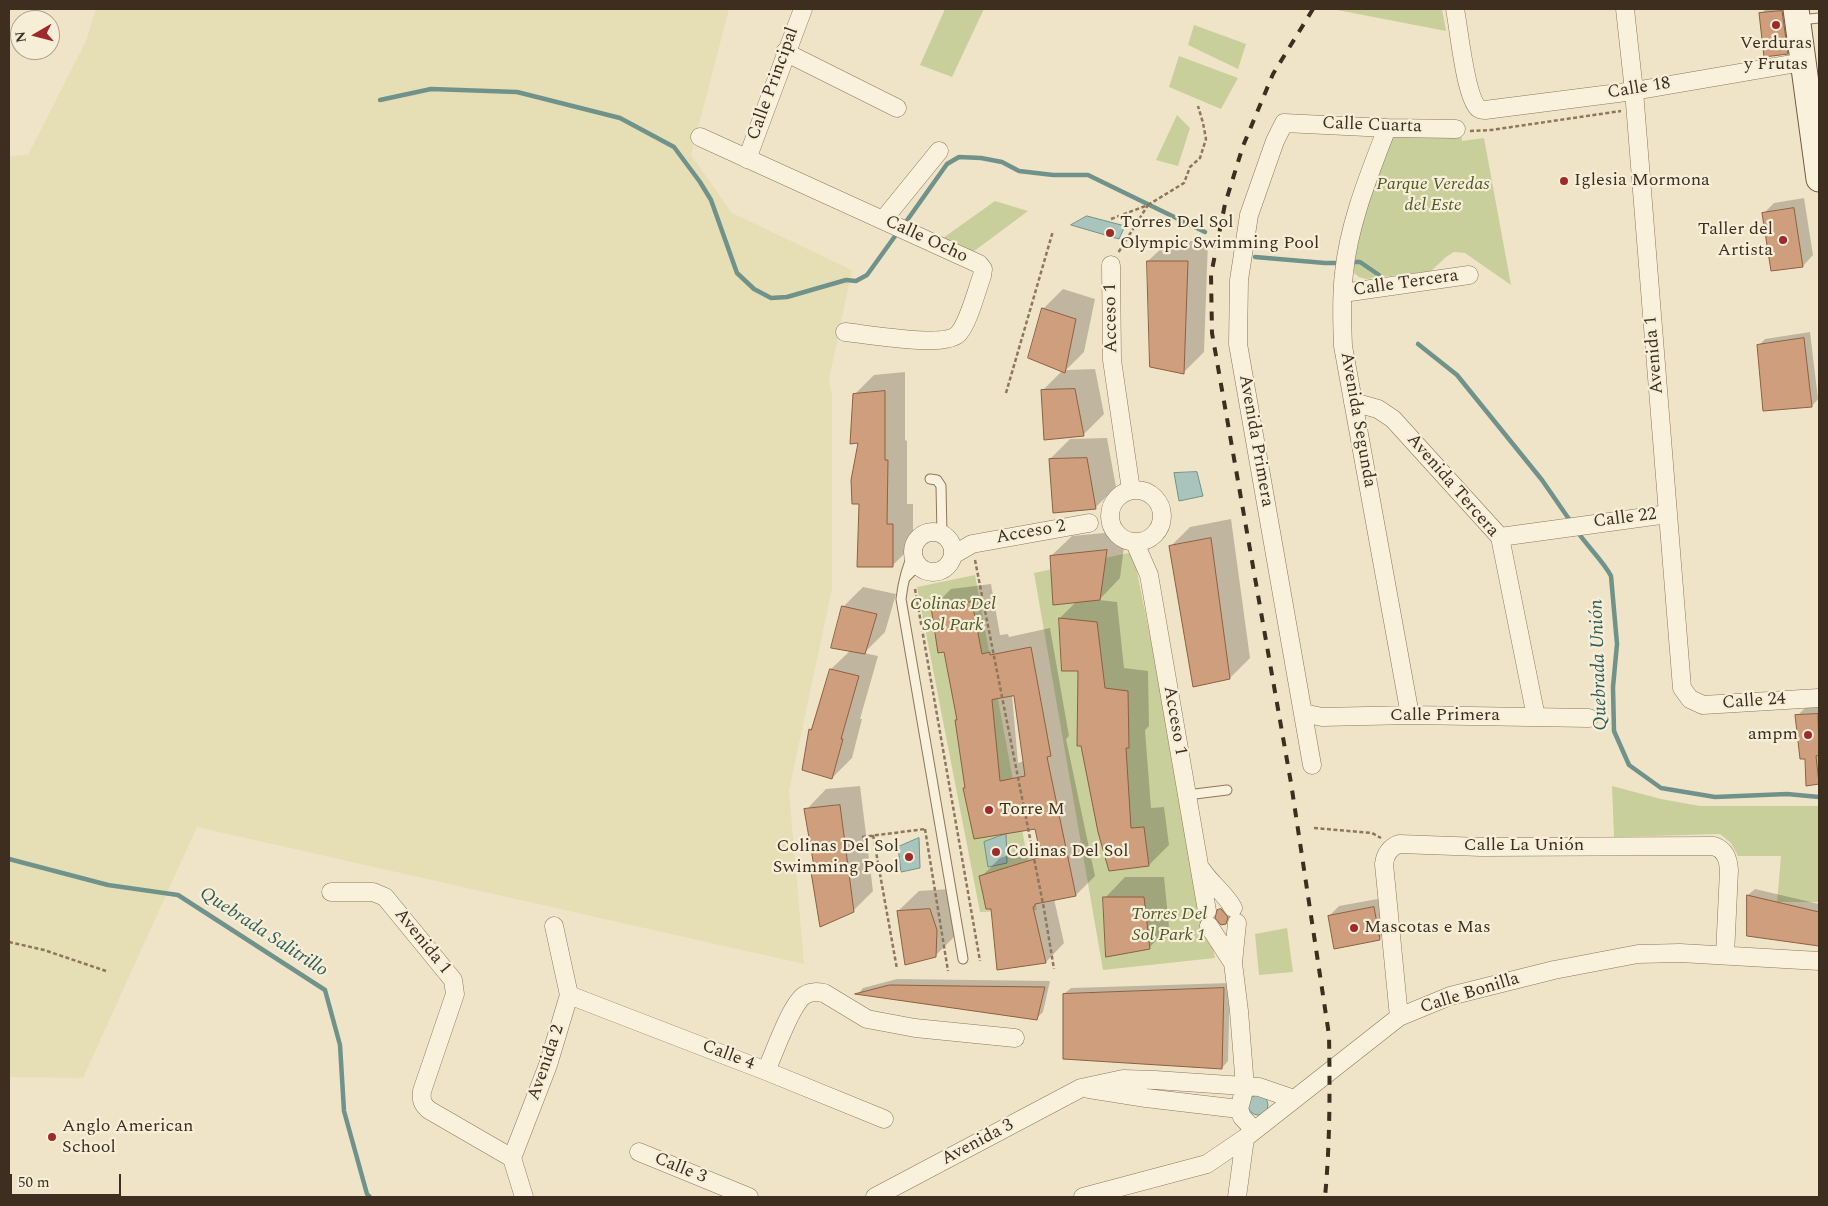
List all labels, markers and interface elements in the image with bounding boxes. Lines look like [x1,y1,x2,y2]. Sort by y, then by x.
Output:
north arrow [10,10,60,60]
marker: Verduras y Frutas [1770,19,1782,31]
street label: Calle Principal [744,25,804,143]
text: N [9,30,32,44]
place label: Verduras y Frutas [1740,33,1812,76]
street label: Calle 18 [1606,73,1672,105]
street label: Calle Cuarta [1322,113,1422,139]
place label: Iglesia Mormona [1574,170,1710,192]
park label: Parque Veredas del Este [1376,174,1490,216]
marker: Iglesia Mormona [1558,175,1570,187]
street label: Calle Ocho [881,211,971,269]
place label: Torres Del Sol Olympic Swimming Pool [1120,212,1319,254]
place label: Taller del Artista [1698,219,1773,262]
marker: Torres Del Sol Olympic Swimming Pool [1104,227,1116,239]
marker: Taller del Artista [1777,234,1789,246]
street label: Calle Tercera [1352,266,1460,302]
street label: Acceso 1 [1101,283,1123,353]
street label: Avenida 1 [1641,315,1669,395]
street label: Avenida Segunda [1334,350,1380,490]
street label: Avenida Primera [1233,373,1277,509]
street label: Avenida Tercera [1401,430,1503,542]
street label: Calle 22 [1592,504,1658,534]
street label: Acceso 2 [995,516,1067,550]
park label: Colinas Del Sol Park [910,594,996,636]
water label: Quebrada Unión [1586,599,1614,731]
street label: Acceso 1 [1157,685,1191,757]
street label: Calle 24 [1722,689,1786,715]
street label: Calle Primera [1390,705,1500,727]
place label: ampm [1748,724,1798,746]
marker: ampm [1802,729,1814,741]
place label: Torre M [999,799,1065,821]
marker: Torre M [983,804,995,816]
street label: Calle La Unión [1464,835,1584,857]
place label: Colinas Del Sol Swimming Pool [773,836,899,879]
place label: Colinas Del Sol [1006,841,1129,863]
marker: Colinas Del Sol [990,846,1002,858]
marker: Colinas Del Sol Swimming Pool [903,851,915,863]
water label: Quebrada Salitrillo [194,883,332,983]
park label: Torres Del Sol Park 1 [1131,904,1207,946]
street label: Avenida 1 [389,905,455,979]
place label: Mascotas e Mas [1364,917,1491,939]
marker: Mascotas e Mas [1348,922,1360,934]
street label: Calle Bonilla [1418,969,1522,1019]
street label: Avenida 2 [524,1022,570,1104]
street label: Calle 4 [699,1036,757,1076]
street label: Avenida 3 [938,1115,1018,1171]
place label: Anglo American School [62,1116,193,1158]
marker: Anglo American School [46,1131,58,1143]
street label: Calle 3 [651,1149,709,1189]
scale bar [12,1164,124,1196]
text: 50 m [18,1171,50,1194]

